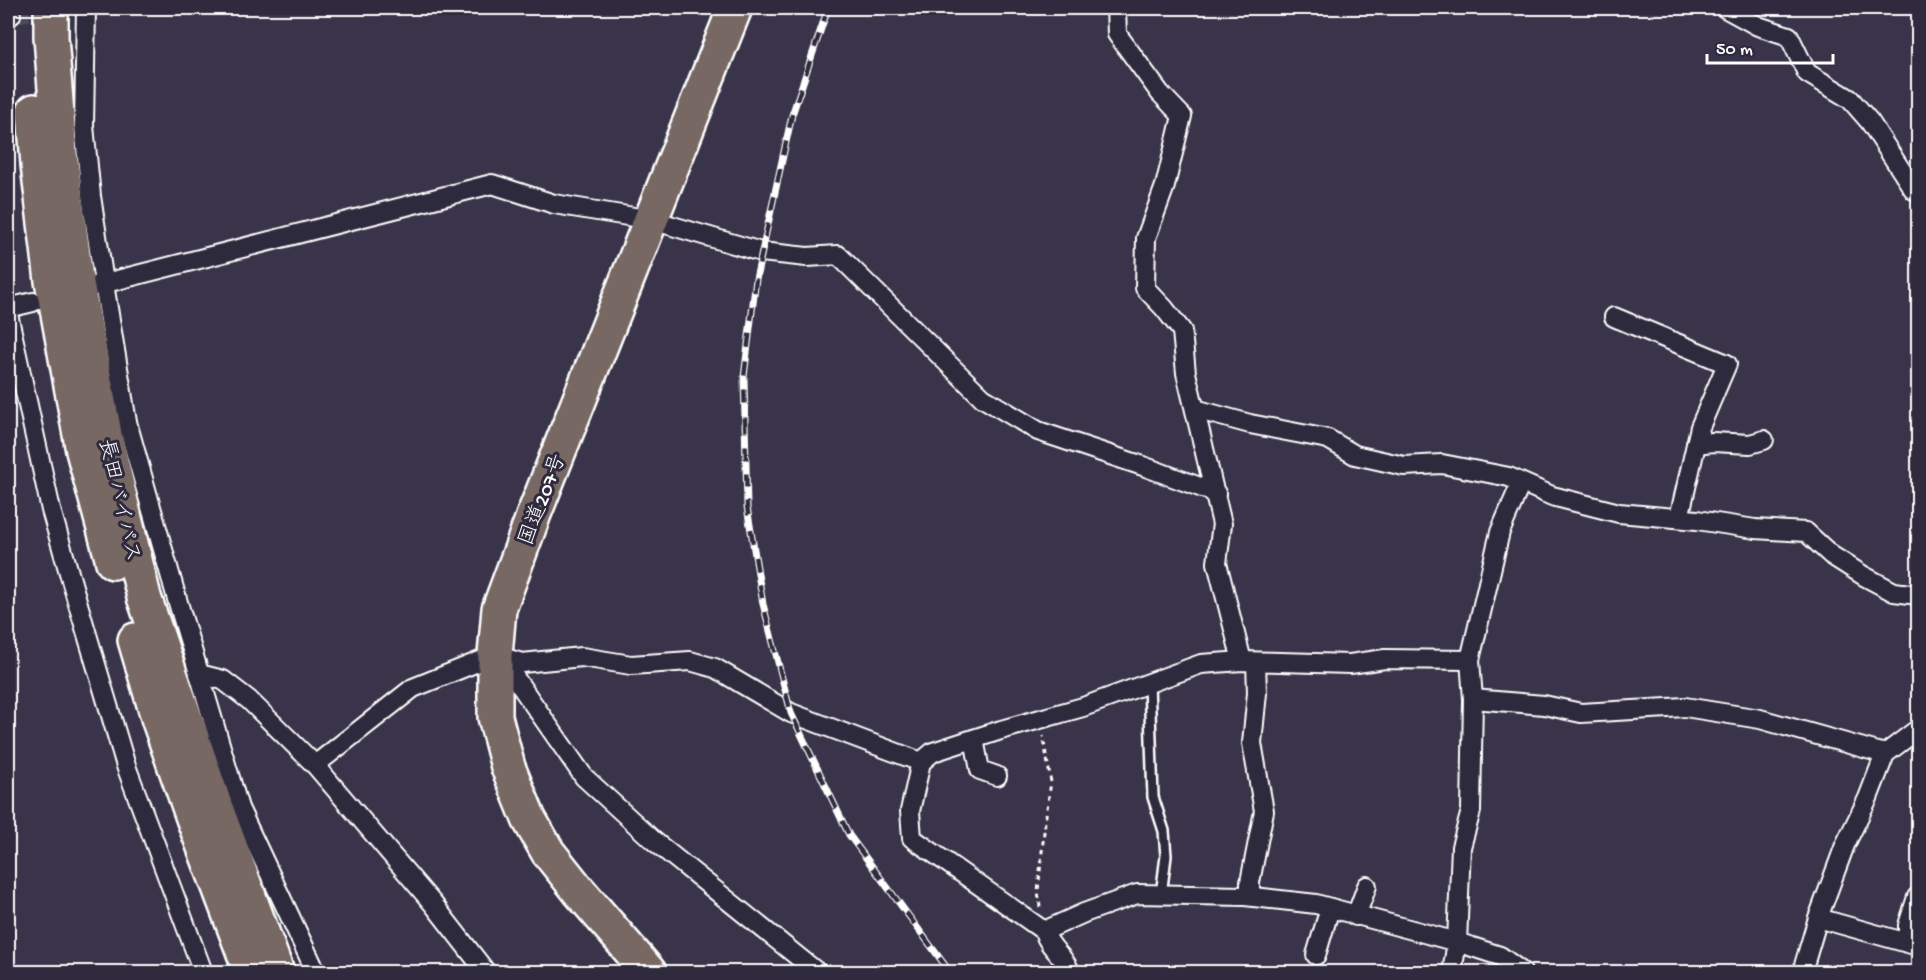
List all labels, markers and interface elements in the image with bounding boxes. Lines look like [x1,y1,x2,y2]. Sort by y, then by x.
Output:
scale bar [1707,27,1833,65]
text: 50 m [1716,40,1753,61]
street label: 長田バイパス [91,437,145,565]
street label: 国道207号 [514,451,573,550]

